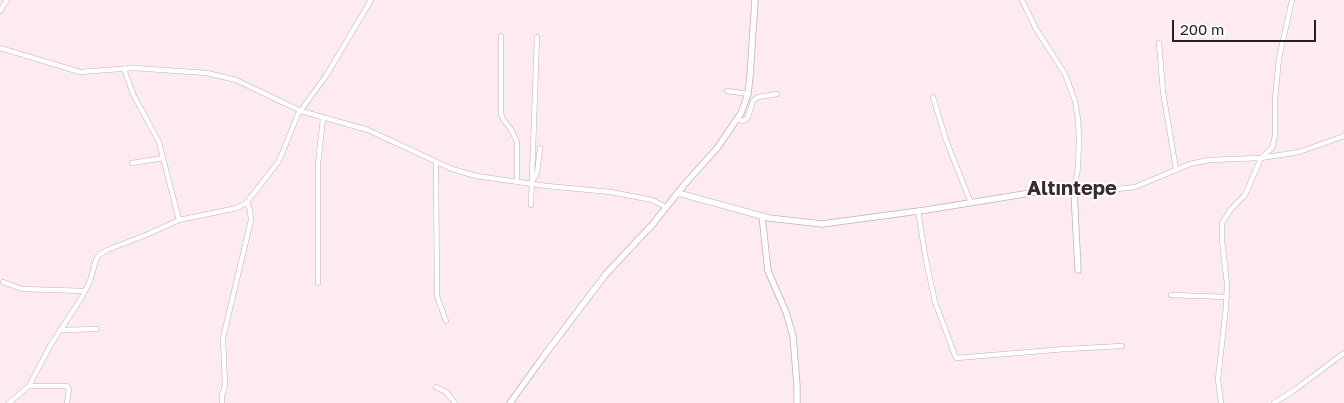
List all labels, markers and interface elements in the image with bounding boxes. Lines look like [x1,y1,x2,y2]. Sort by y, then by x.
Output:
scale bar [1174,10,1318,42]
text: 200 m [1180,20,1224,38]
district label: Altıntepe [1027,177,1117,201]

